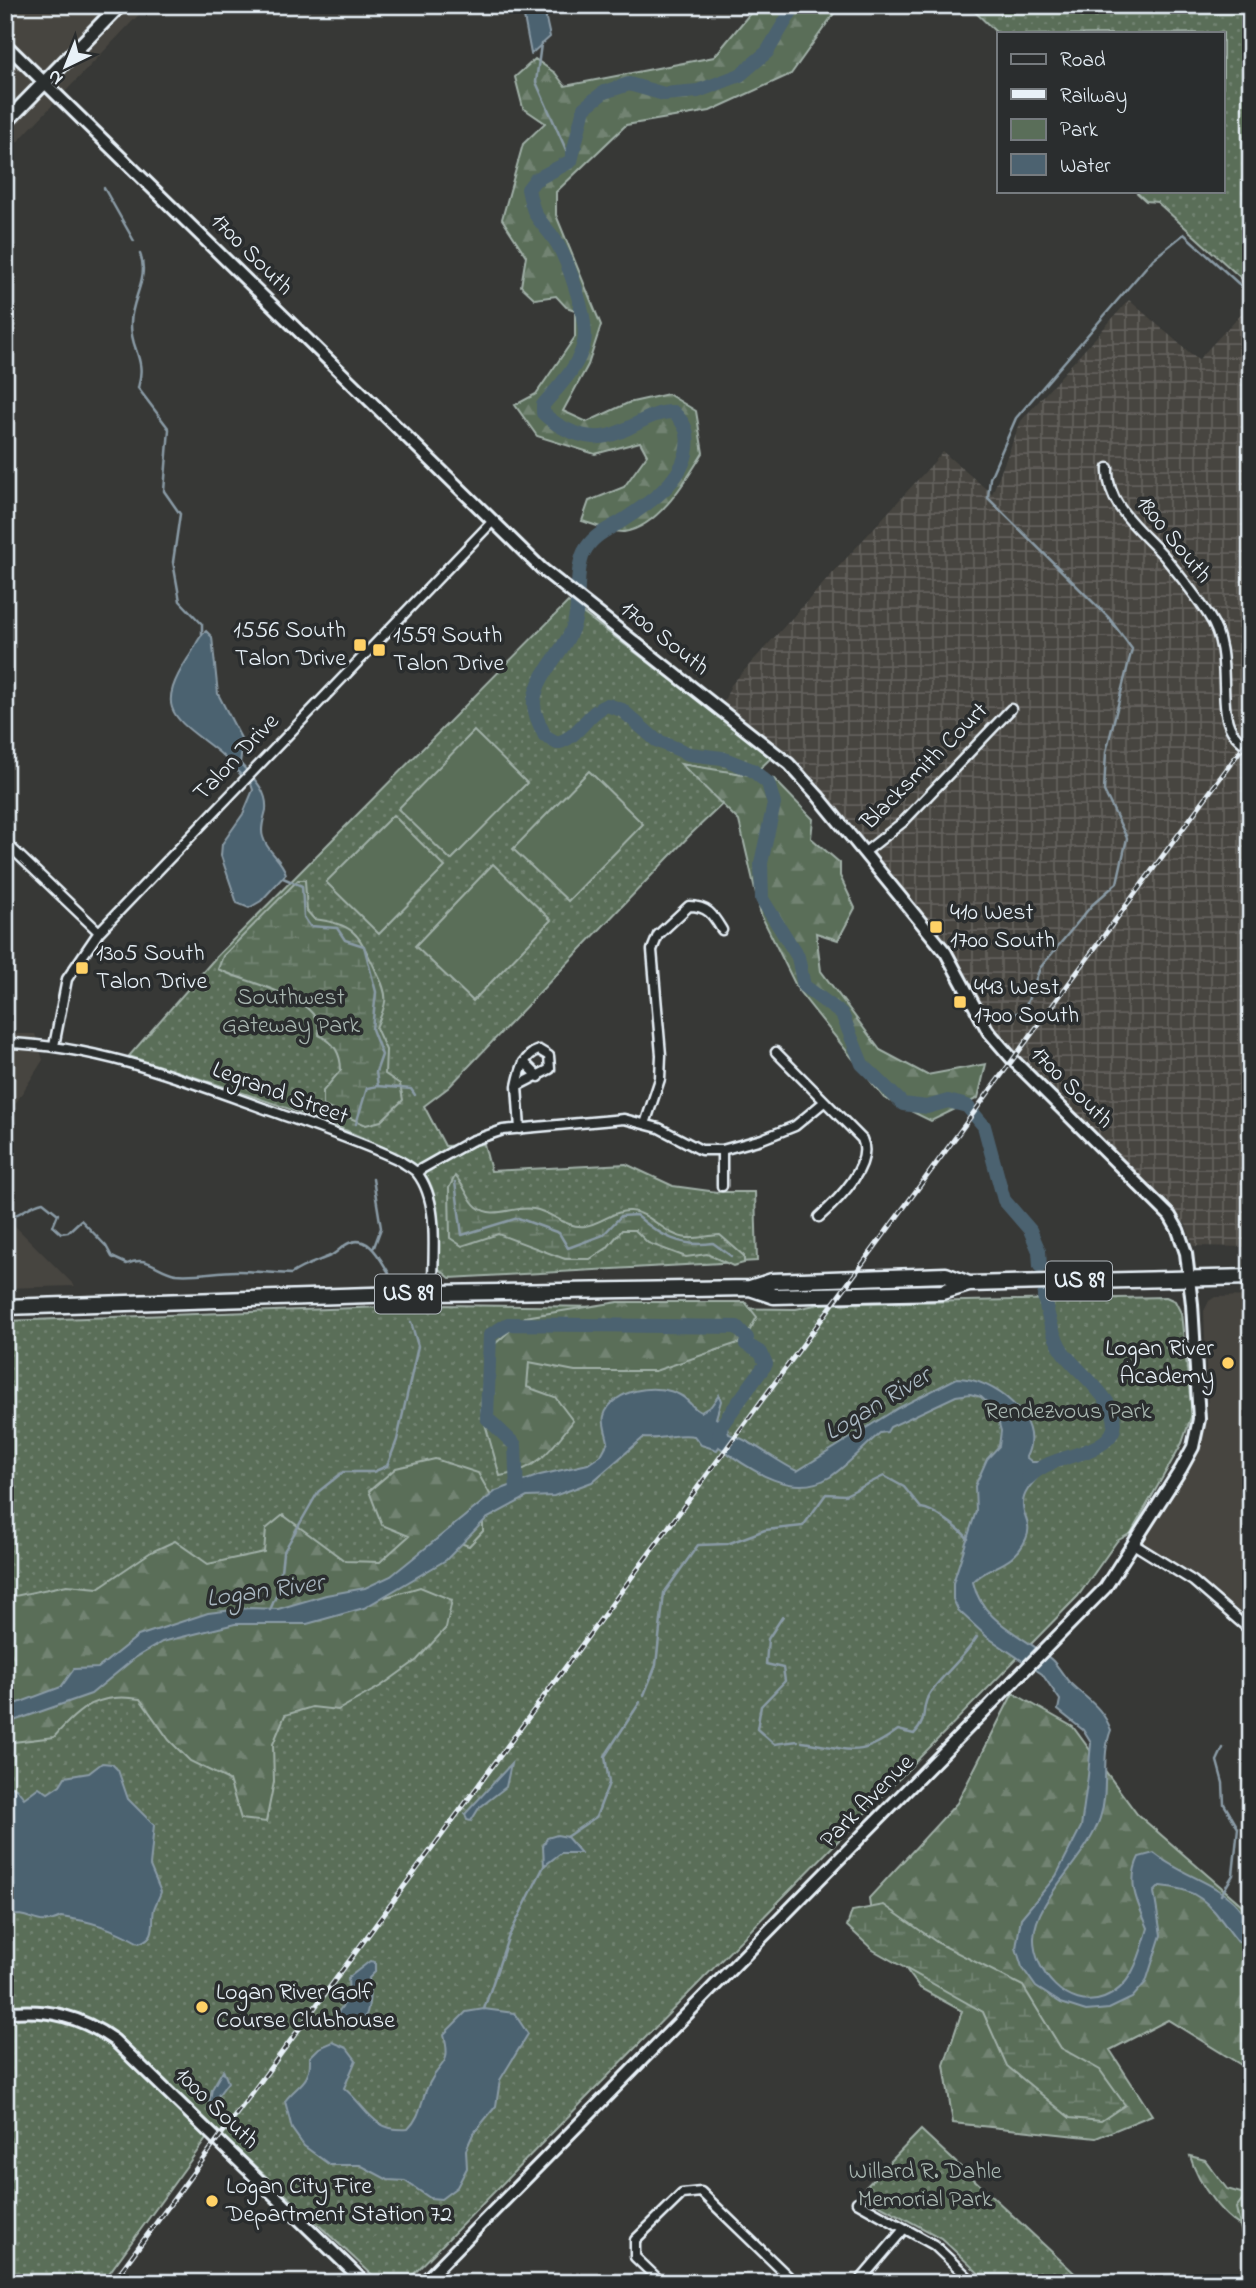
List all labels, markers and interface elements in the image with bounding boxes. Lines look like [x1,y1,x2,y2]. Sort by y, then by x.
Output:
north arrow [32,32,102,102]
legend [997,32,1224,192]
text: Road [1060,46,1106,76]
text: N [42,62,70,91]
text: Railway [1060,82,1127,114]
text: Park [1060,116,1099,146]
text: Water [1060,152,1111,182]
street label: 1700 South [201,205,301,305]
street label: 1800 South [1127,488,1219,592]
street label: 1700 South [612,593,716,685]
place label: 1556 South Talon Drive [233,614,346,677]
place label: 1559 South Talon Drive [393,619,504,682]
marker: 1556 South Talon Drive [352,637,368,653]
marker: 1559 South Talon Drive [371,642,387,658]
street label: Blacksmith Court [852,695,997,840]
street label: Talon Drive [186,706,288,810]
place label: 410 West 1700 South [950,896,1055,959]
marker: 410 West 1700 South [928,919,944,935]
place label: 1305 South Talon Drive [96,937,207,1000]
marker: 1305 South Talon Drive [74,960,90,976]
place label: 443 West 1700 South [974,971,1079,1034]
park label: Southwest Gateway Park [222,981,361,1045]
marker: 443 West 1700 South [952,994,968,1010]
street label: 1700 South [1021,1038,1121,1138]
street label: Legrand Street [207,1053,353,1135]
road number: US 89 [1046,1262,1112,1300]
road number: US 89 [375,1274,441,1314]
place label: Logan River Academy [1105,1332,1215,1396]
marker: Logan River Academy [1220,1355,1236,1371]
water label: Logan River [818,1357,941,1452]
park label: Rendezvous Park [984,1395,1152,1430]
water label: Logan River [204,1565,329,1619]
street label: Park Avenue [813,1747,923,1857]
place label: Logan River Golf Course Clubhouse [216,1976,395,2039]
marker: Logan River Golf Course Clubhouse [194,1999,210,2015]
street label: 1000 South [166,2060,266,2158]
park label: Willard R. Dahle Memorial Park [849,2155,1002,2218]
place label: Logan City Fire Department Station 72 [225,2170,452,2233]
marker: Logan City Fire Department Station 72 [204,2193,220,2209]

